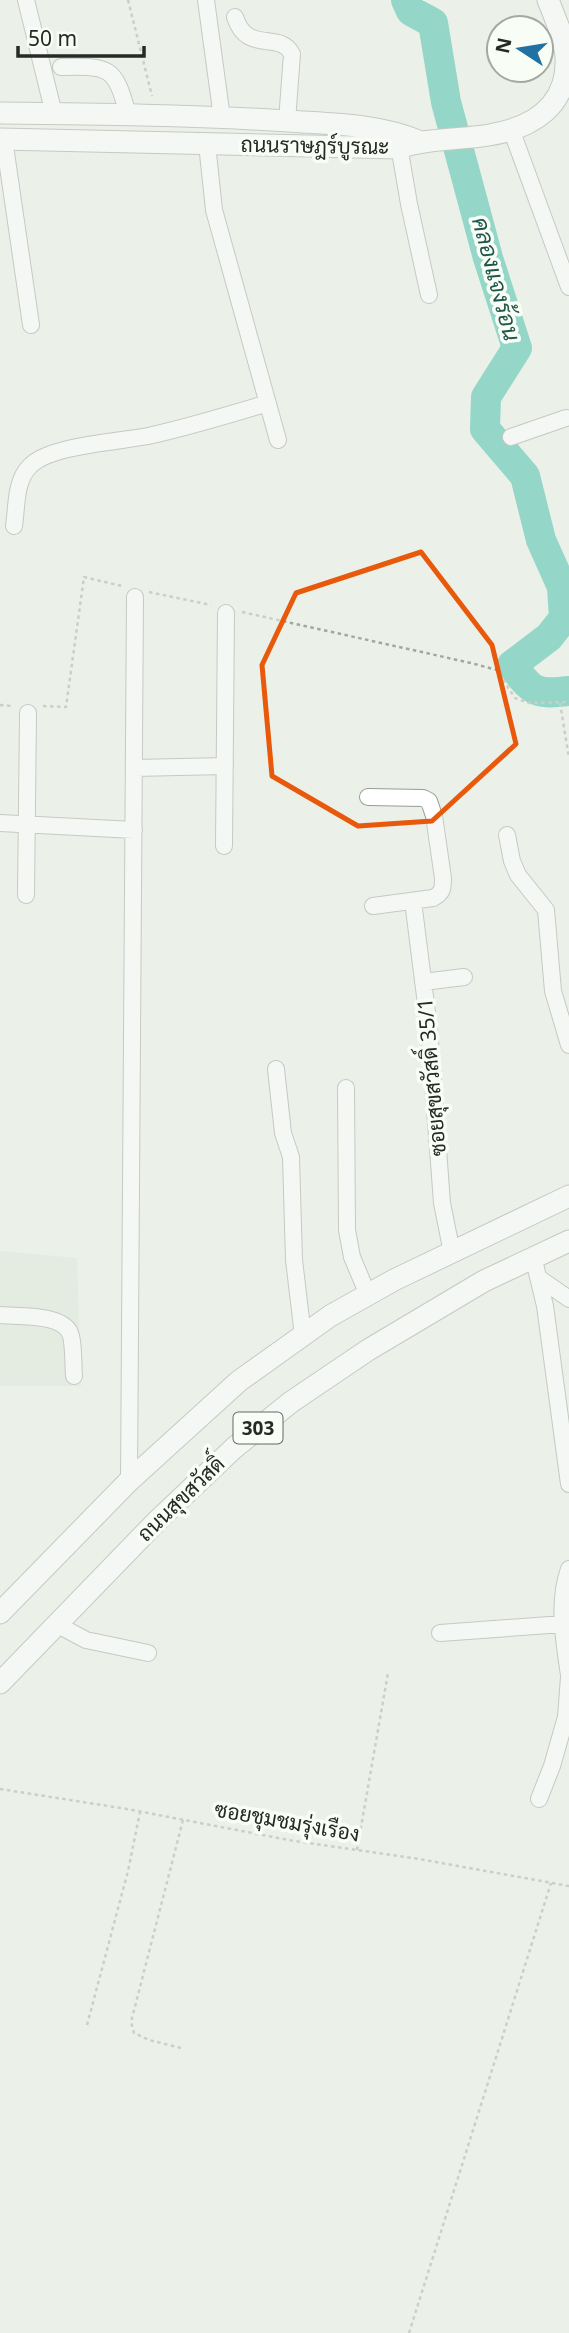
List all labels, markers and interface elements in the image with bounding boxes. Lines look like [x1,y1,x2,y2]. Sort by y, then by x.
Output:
scale bar [18,14,144,58]
north arrow [485,14,555,84]
text: 50 m [28,24,77,52]
text: N [489,35,518,56]
street label: ถนนราษฎร์บูรณะ [240,130,390,162]
water label: คลองแจงร้อน [465,213,529,345]
street label: ซอยสุขสวัสดิ์ 35/1 [405,997,453,1158]
road number: 303 [233,1412,282,1444]
street label: ถนนสุขสวัสดิ์ [127,1446,231,1548]
street label: ซอยชุมชมรุ่งเรือง [212,1794,362,1849]

